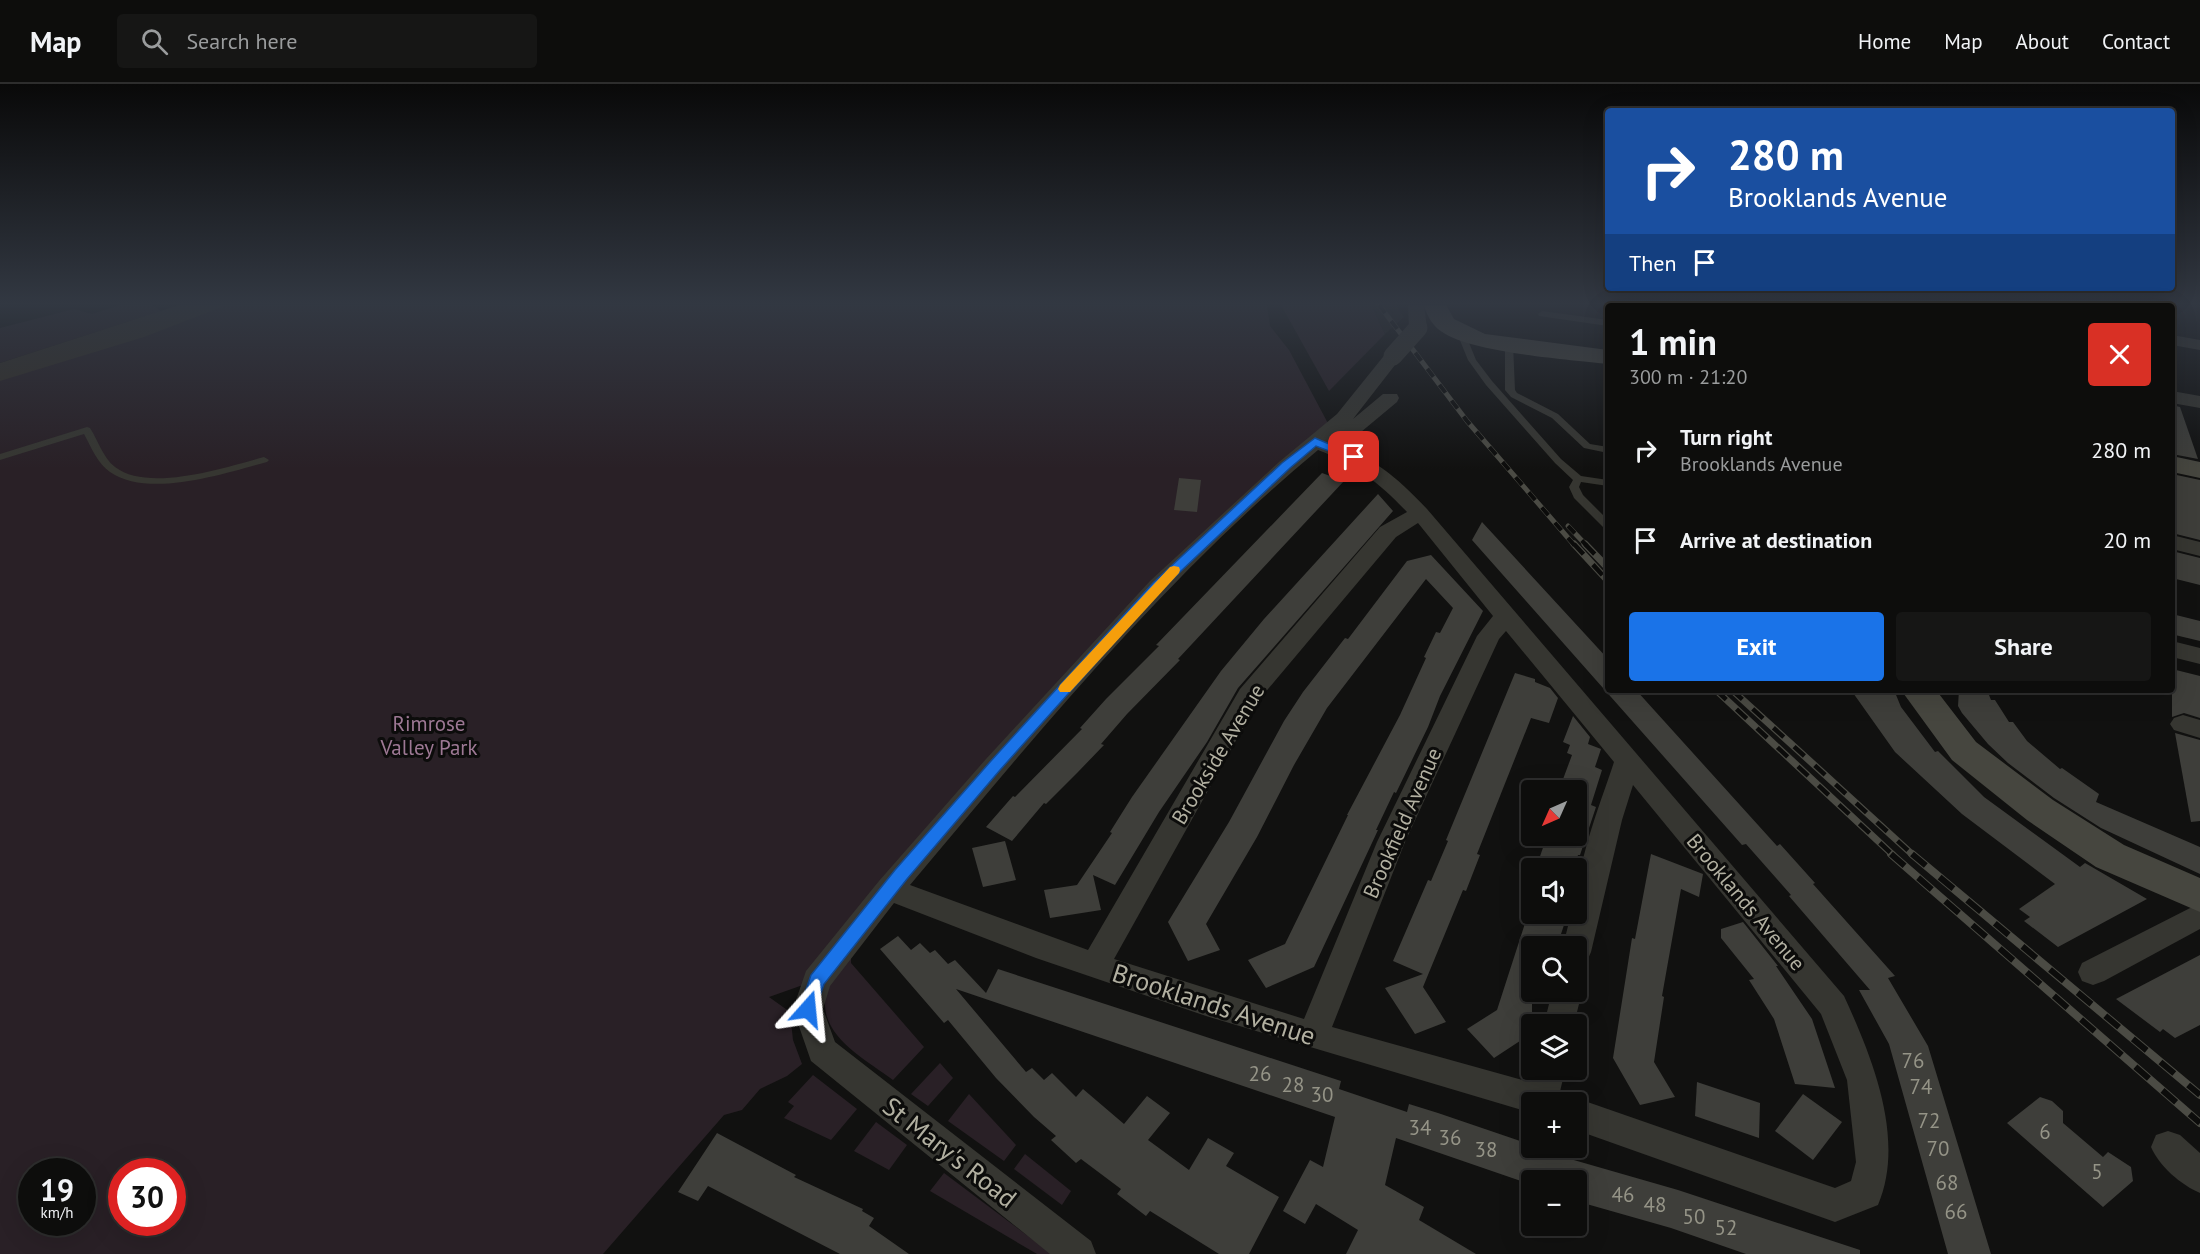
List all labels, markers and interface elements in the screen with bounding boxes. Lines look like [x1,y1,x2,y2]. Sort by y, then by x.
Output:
search box [117,14,537,68]
text: Map [30,23,81,60]
icon: search [138,25,171,58]
text: Search here [186,27,297,55]
text: Home [1858,28,1911,55]
text: Map [1944,28,1983,55]
text: About [2016,28,2069,55]
text: Contact [2102,28,2170,55]
text: 280 m [1728,127,1844,182]
icon: right [1629,132,1707,210]
text: Brooklands Avenue [1728,180,1947,214]
icon: arrive [1688,246,1721,279]
text: Then [1629,249,1676,277]
text: 1 min [1629,318,1717,365]
button: close [2088,323,2151,386]
text: 300 m · 21:20 [1629,364,1747,390]
text: Turn right [1680,423,1772,451]
pin [1328,431,1379,482]
icon: right [1629,434,1662,467]
text: 280 m [2091,436,2151,464]
icon: arrive [1337,440,1370,473]
text: Brooklands Avenue [1680,451,1843,477]
icon: arrive [1629,524,1662,557]
text: Arrive at destination [1680,526,1872,554]
text: 20 m [2103,526,2151,554]
button: Exit [1629,612,1884,681]
button: Share [1896,612,2151,681]
street label: Brookside Avenue [1165,679,1271,829]
park label: Rimrose Valley Park [379,710,478,761]
street label: Brookfield Avenue [1357,744,1447,902]
north arrow [1521,780,1587,846]
map controls [1521,780,1587,1236]
street label: Brooklands Avenue [1681,828,1811,976]
button: sound [1521,858,1587,924]
button: search [1521,936,1587,1002]
street label: Brooklands Avenue [1108,956,1320,1052]
position arrow [776,977,840,1041]
button: layers [1521,1014,1587,1080]
house number: 76 [1902,1047,1924,1074]
house number: 26 [1249,1060,1271,1087]
house number: 28 [1282,1071,1304,1098]
house number: 74 [1910,1073,1932,1100]
house number: 30 [1311,1081,1333,1108]
street label: St Mary's Road [876,1089,1024,1215]
button: + [1521,1092,1587,1158]
house number: 72 [1918,1107,1940,1134]
house number: 34 [1409,1114,1431,1141]
house number: 6 [2039,1118,2051,1145]
house number: 36 [1439,1124,1461,1151]
house number: 70 [1927,1135,1949,1162]
house number: 38 [1475,1136,1497,1163]
speed limit sign: 30 [108,1158,186,1236]
house number: 5 [2091,1158,2103,1185]
house number: 68 [1936,1169,1958,1196]
text: 19 [40,1170,74,1209]
button: − [1521,1170,1587,1236]
house number: 46 [1612,1181,1634,1208]
house number: 48 [1644,1191,1666,1218]
house number: 66 [1945,1198,1967,1225]
text: km/h [41,1203,73,1222]
house number: 50 [1683,1203,1705,1230]
house number: 52 [1715,1214,1737,1241]

